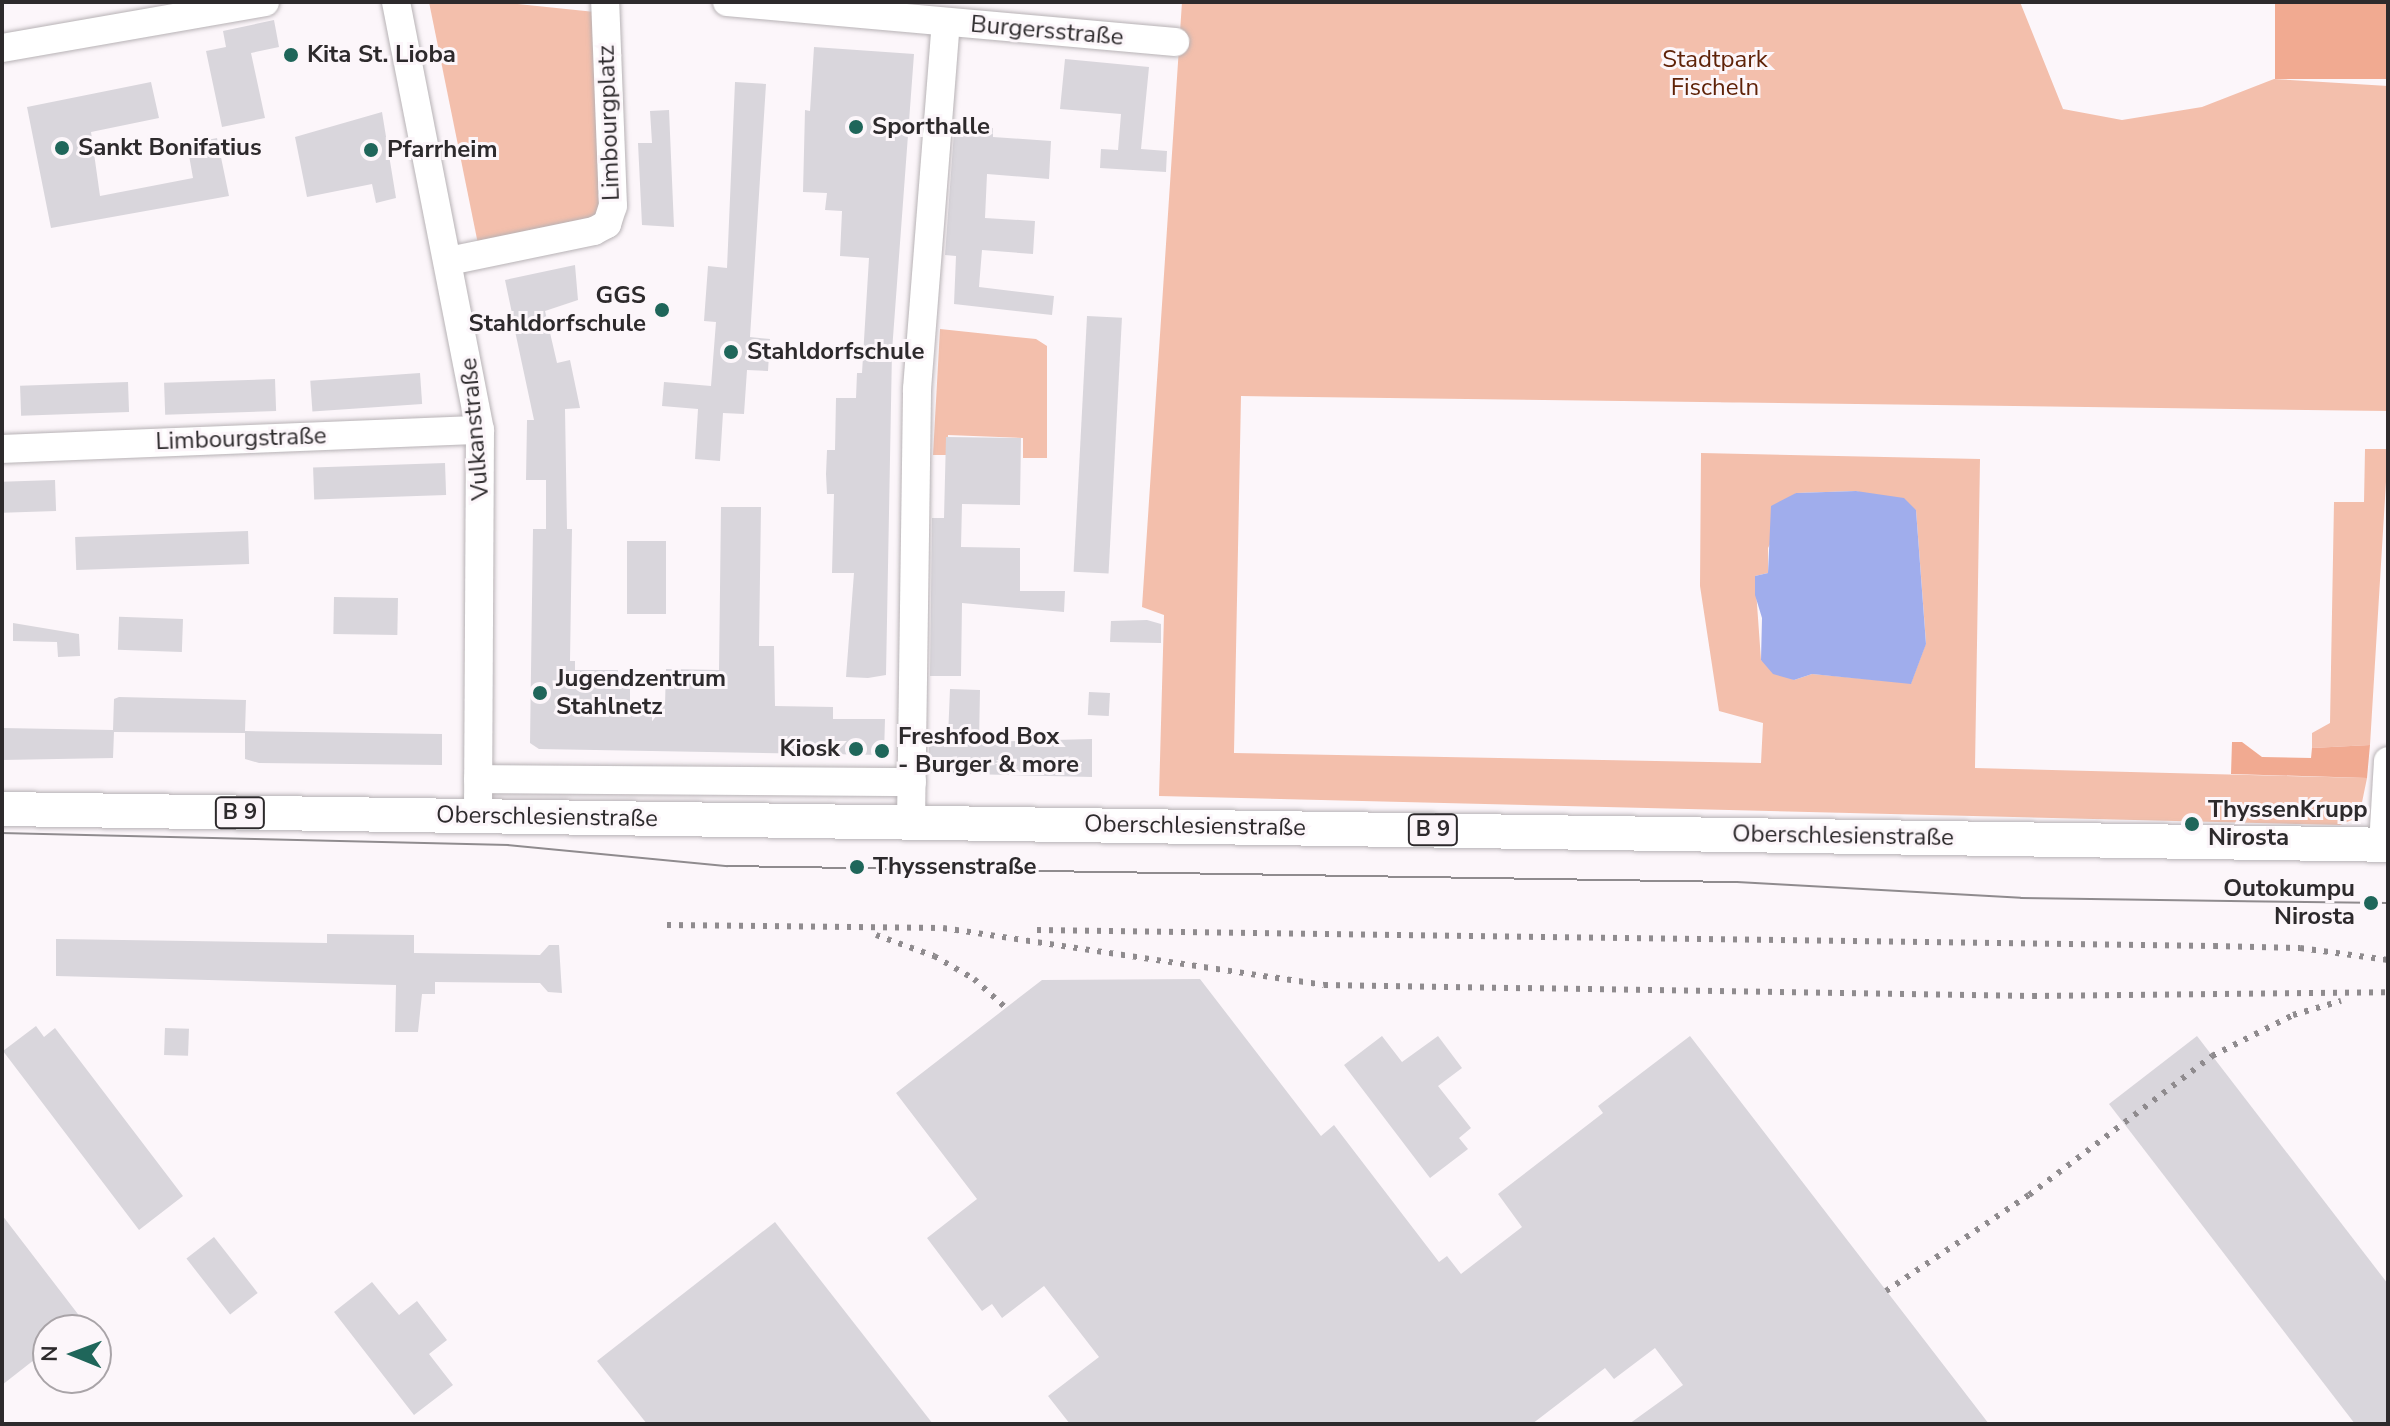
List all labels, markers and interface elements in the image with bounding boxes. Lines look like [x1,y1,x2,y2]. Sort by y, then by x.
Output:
street label: Burgersstraße [969,10,1125,52]
place label: Kita St. Lioba [307,41,456,69]
street label: Limbourgplatz [592,45,626,201]
marker: Kita St. Lioba [282,46,300,64]
park label: Stadtpark Fischeln [1662,46,1768,102]
place label: Sporthalle [872,113,990,141]
marker: Sporthalle [847,118,865,136]
place label: Sankt Bonifatius [78,134,262,162]
place label: Pfarrheim [387,136,497,164]
marker: Sankt Bonifatius [53,139,71,157]
marker: Pfarrheim [362,141,380,159]
place label: GGS Stahldorfschule [469,282,646,338]
marker: GGS Stahldorfschule [653,301,671,319]
place label: Stahldorfschule [747,338,924,366]
marker: Stahldorfschule [722,343,740,361]
street label: Vulkanstraße [454,357,496,501]
street label: Limbourgstraße [155,422,327,456]
place label: Jugendzentrum Stahlnetz [556,665,726,721]
marker: Jugendzentrum Stahlnetz [531,684,549,702]
place label: Freshfood Box - Burger & more [898,723,1079,779]
place label: Kiosk [780,735,840,763]
marker: Kiosk [847,740,865,758]
marker: Freshfood Box - Burger & more [873,742,891,760]
road number: B 9 [214,795,266,831]
place label: ThyssenKrupp Nirosta [2208,796,2368,852]
street label: Oberschlesienstraße [436,801,658,833]
street label: Oberschlesienstraße [1084,810,1306,842]
road number: B 9 [1407,812,1459,848]
marker: ThyssenKrupp Nirosta [2183,815,2201,833]
street label: Oberschlesienstraße [1732,820,1954,852]
place label: Thyssenstraße [873,853,1037,881]
marker: Thyssenstraße [848,858,866,876]
place label: Outokumpu Nirosta [2223,875,2355,931]
marker: Outokumpu Nirosta [2362,894,2380,912]
north arrow [32,1314,112,1394]
text: N [35,1345,65,1362]

